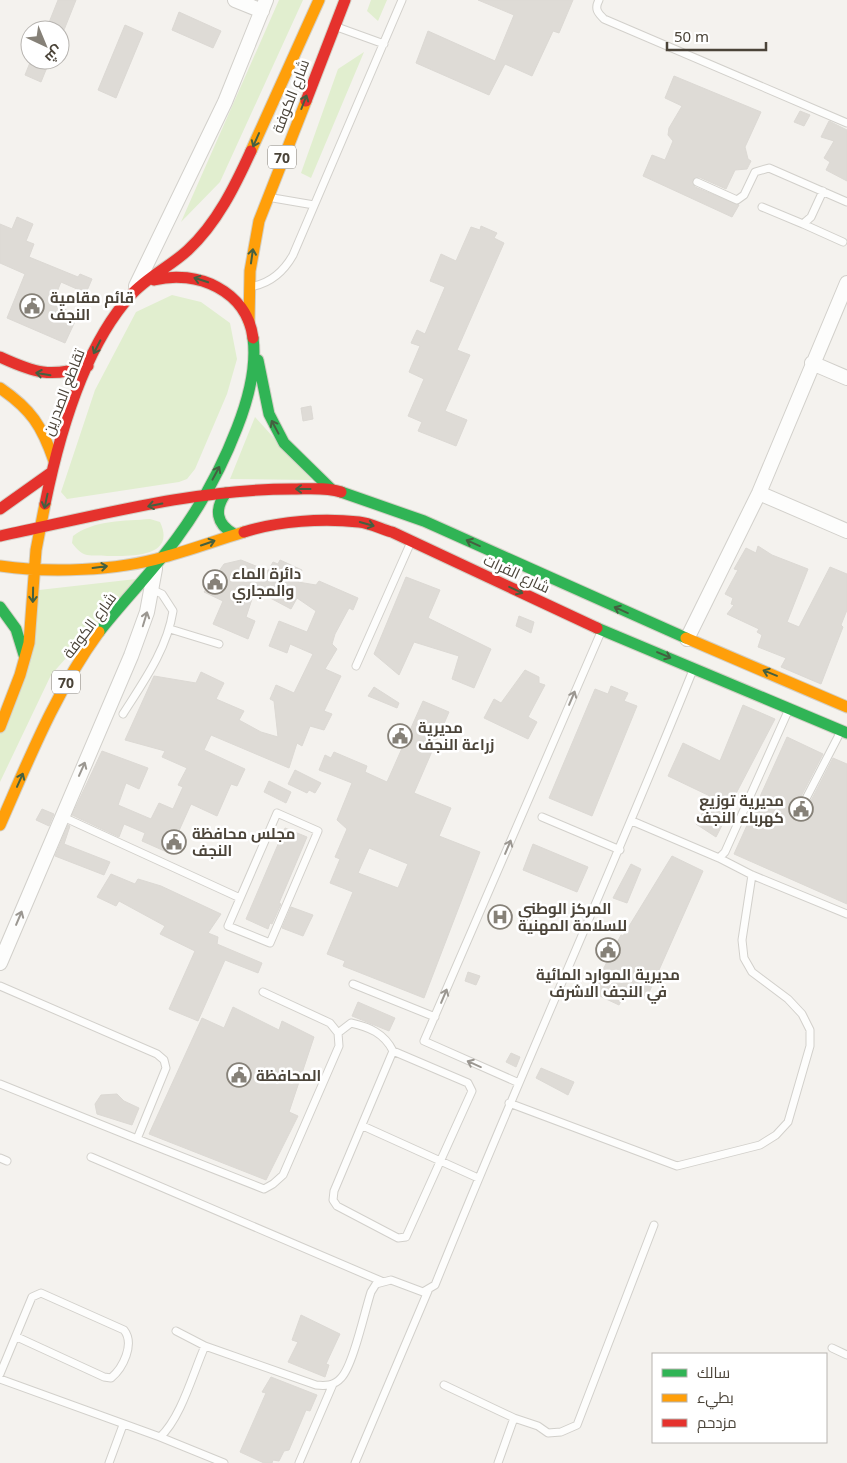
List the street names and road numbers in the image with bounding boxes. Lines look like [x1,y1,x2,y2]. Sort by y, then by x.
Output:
street label: شارع الكوفة [267,56,315,136]
road number: 70 [268,146,296,168]
street label: تقاطع الصدرين [37,346,91,439]
street label: شارع الفرات [480,549,553,599]
street label: شارع الكوفة [58,588,122,663]
road number: 70 [52,670,80,694]

